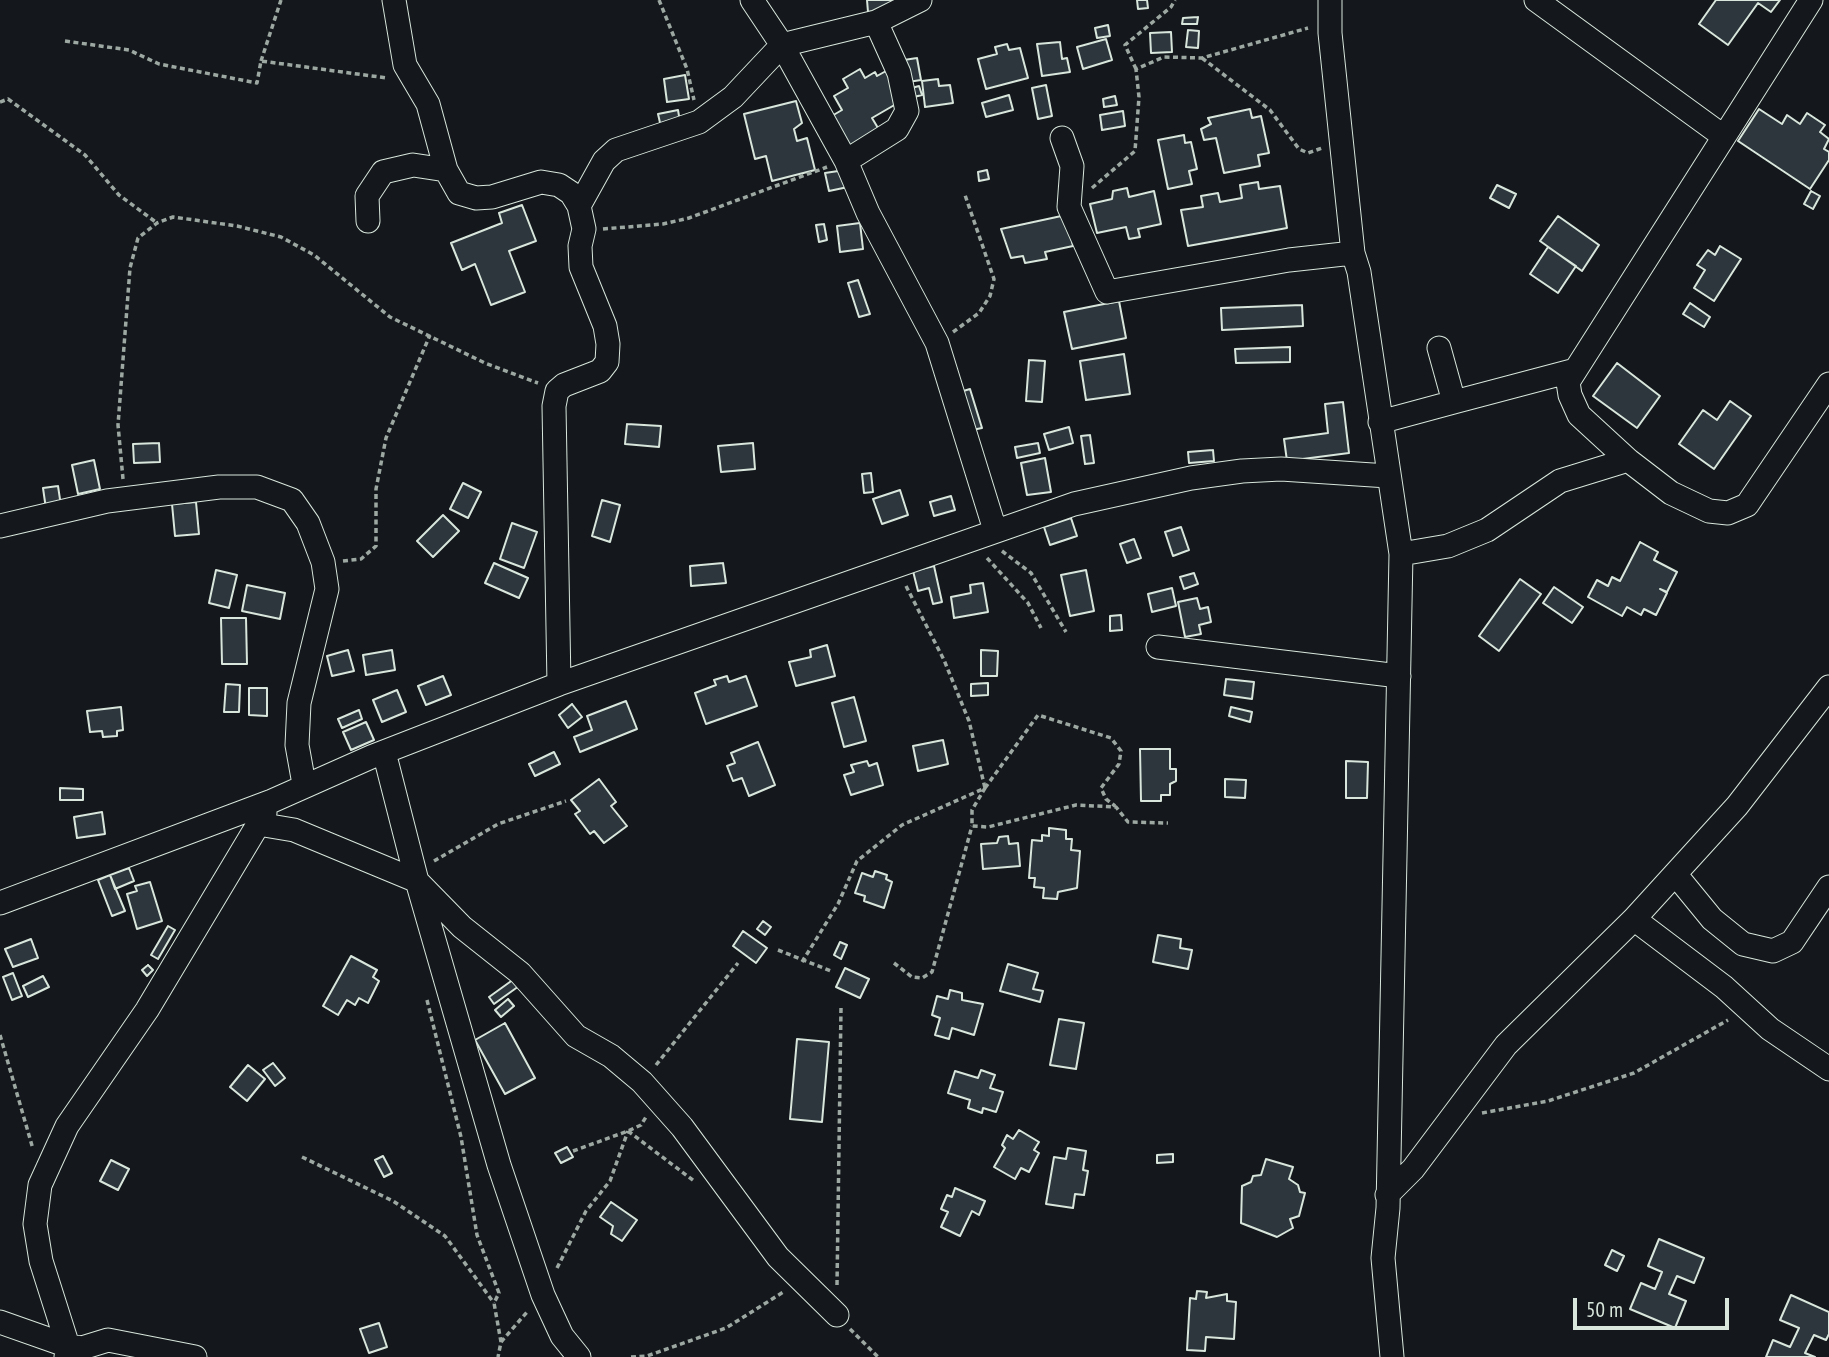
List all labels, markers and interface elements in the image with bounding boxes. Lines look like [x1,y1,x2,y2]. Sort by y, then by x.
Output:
scale bar [1577,1284,1733,1328]
text: 50 m [1586,1296,1623,1323]

